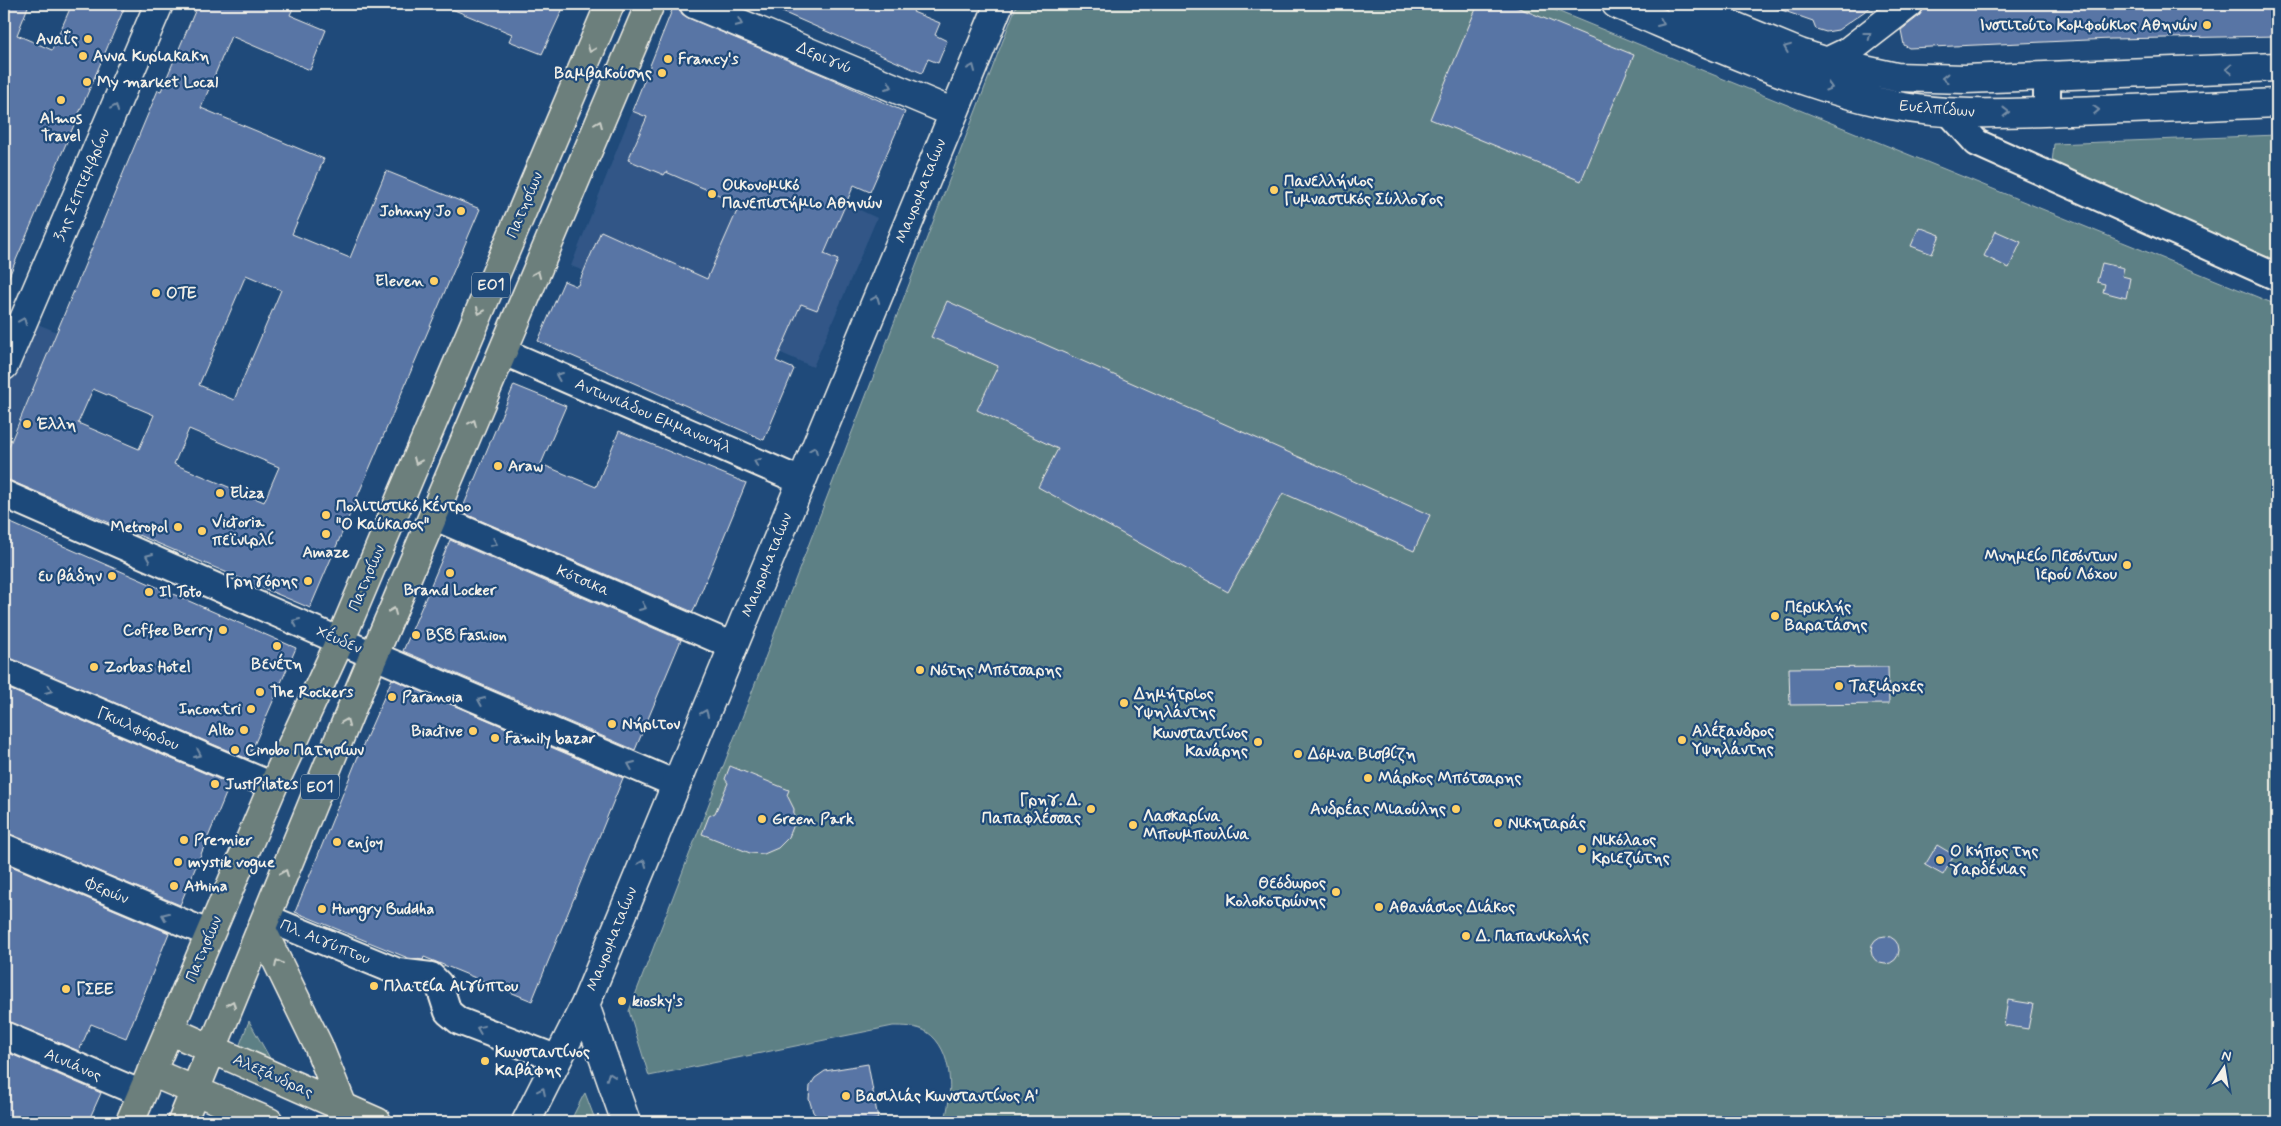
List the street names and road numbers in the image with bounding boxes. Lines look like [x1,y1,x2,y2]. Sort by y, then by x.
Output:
street label: Δεριγνύ [793,37,855,79]
street label: Ευελπίδων [1898,95,1976,123]
street label: 3ης Σεπτεμβρίου [49,125,115,245]
street label: Μαυροματαίων [890,136,952,246]
street label: Πατησίων [502,169,548,241]
road number: ΕΟ1 [472,272,510,298]
street label: Αντωνιάδου Εμμανουήλ [572,374,734,459]
street label: Μαυροματαίων [736,510,798,620]
street label: Πατησίων [344,542,390,614]
street label: Κότσικα [553,560,613,602]
street label: Χέυδεν [313,620,365,659]
street label: Γκυιλφόρδου [94,702,182,756]
road number: ΕΟ1 [301,774,339,800]
street label: Φερών [81,872,132,909]
street label: Μαυροματαίων [581,884,643,994]
street label: Πατησίων [181,913,227,985]
street label: Πλ. Αιγύπτου [277,914,373,970]
street label: Αινιάνος [41,1044,105,1086]
street label: Αλεξάνδρας [230,1049,316,1103]

